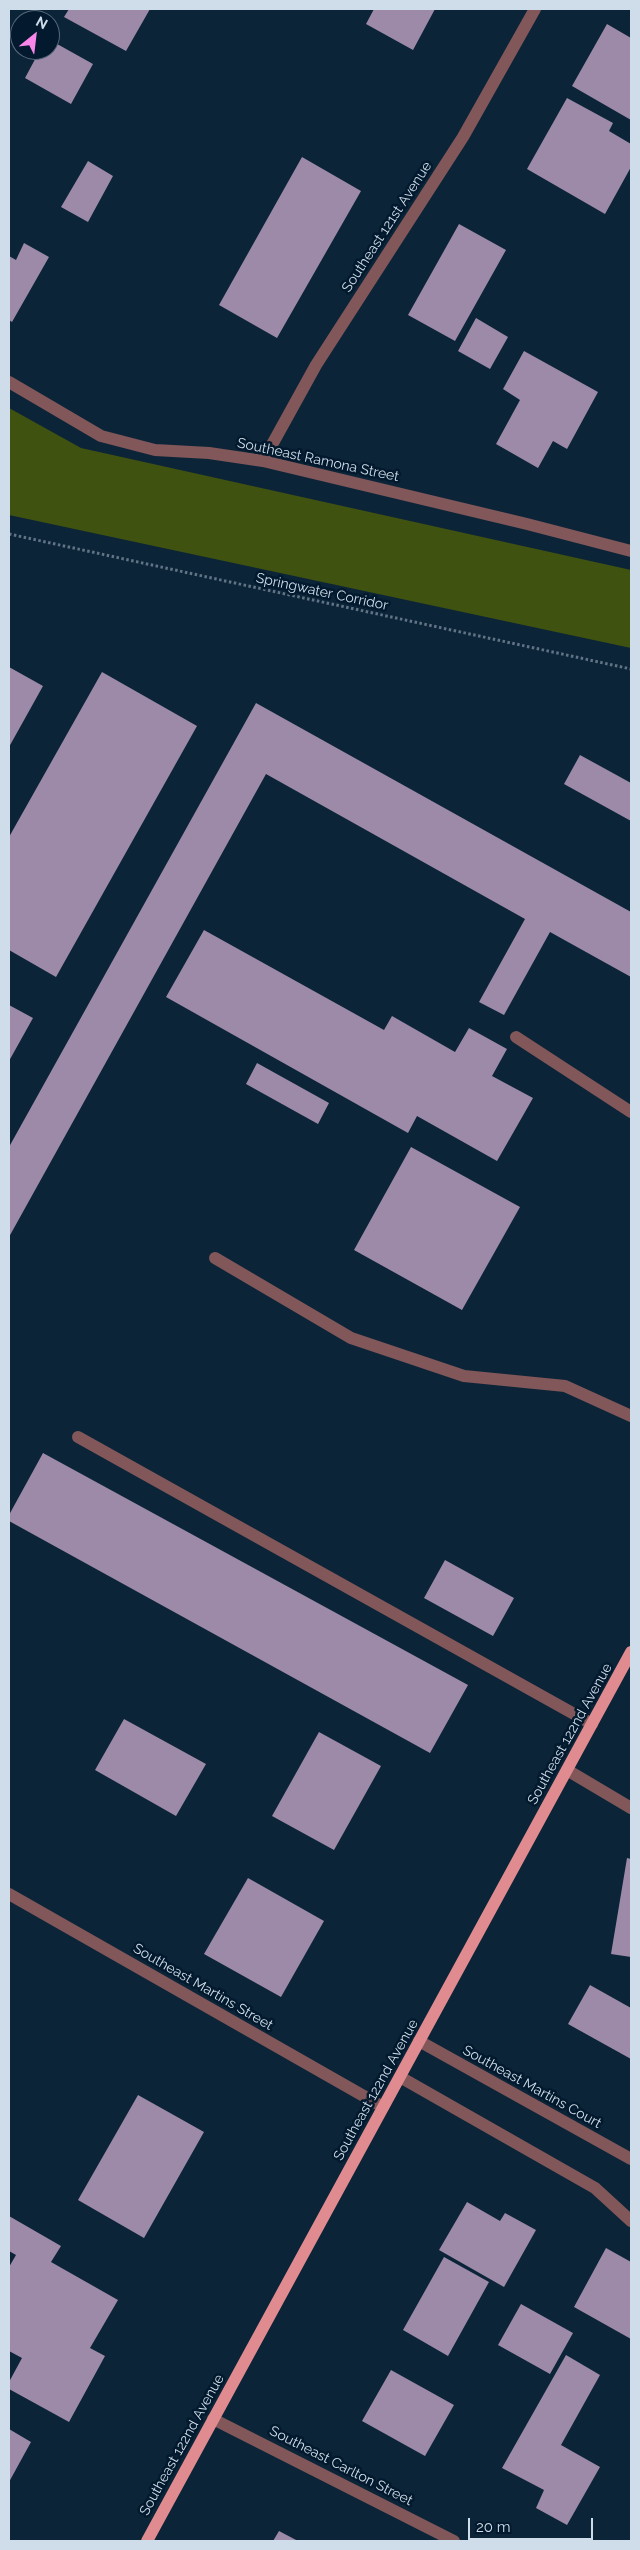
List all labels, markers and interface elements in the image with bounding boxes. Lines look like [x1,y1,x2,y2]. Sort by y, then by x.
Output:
north arrow [10,10,60,60]
text: N [33,13,50,32]
street label: Southeast 121st Avenue [338,159,436,295]
street label: Southeast Ramona Street [236,435,400,485]
street label: Springwater Corridor [254,570,390,614]
street label: Southeast 122nd Avenue [524,1660,616,1808]
street label: Southeast Martins Street [130,1940,276,2034]
street label: Southeast 122nd Avenue [330,2016,422,2164]
street label: Southeast Martins Court [460,2042,604,2132]
street label: Southeast 122nd Avenue [136,2371,228,2519]
street label: Southeast Carlton Street [267,2423,415,2509]
scale bar [470,2508,595,2540]
text: 20 m [476,2518,511,2536]

